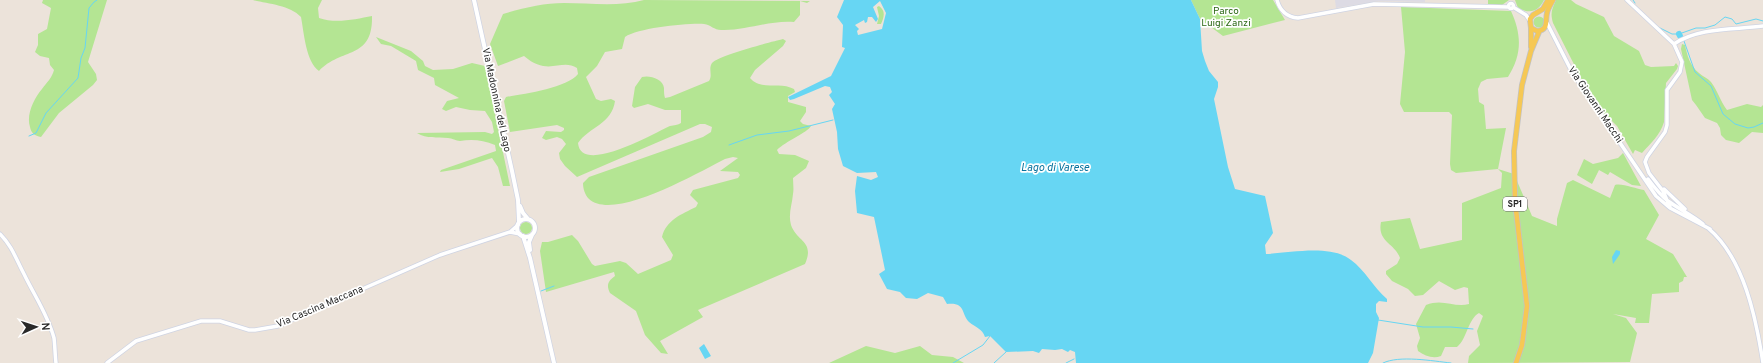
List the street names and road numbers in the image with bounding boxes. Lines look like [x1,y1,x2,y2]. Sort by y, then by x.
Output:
street label: Via Madonnina del Lago [479,47,513,154]
street label: Via Giovanni Macchi [1565,64,1625,146]
road number: SP1 [1503,197,1527,211]
street label: Via Cascina Maccana [275,283,365,331]

